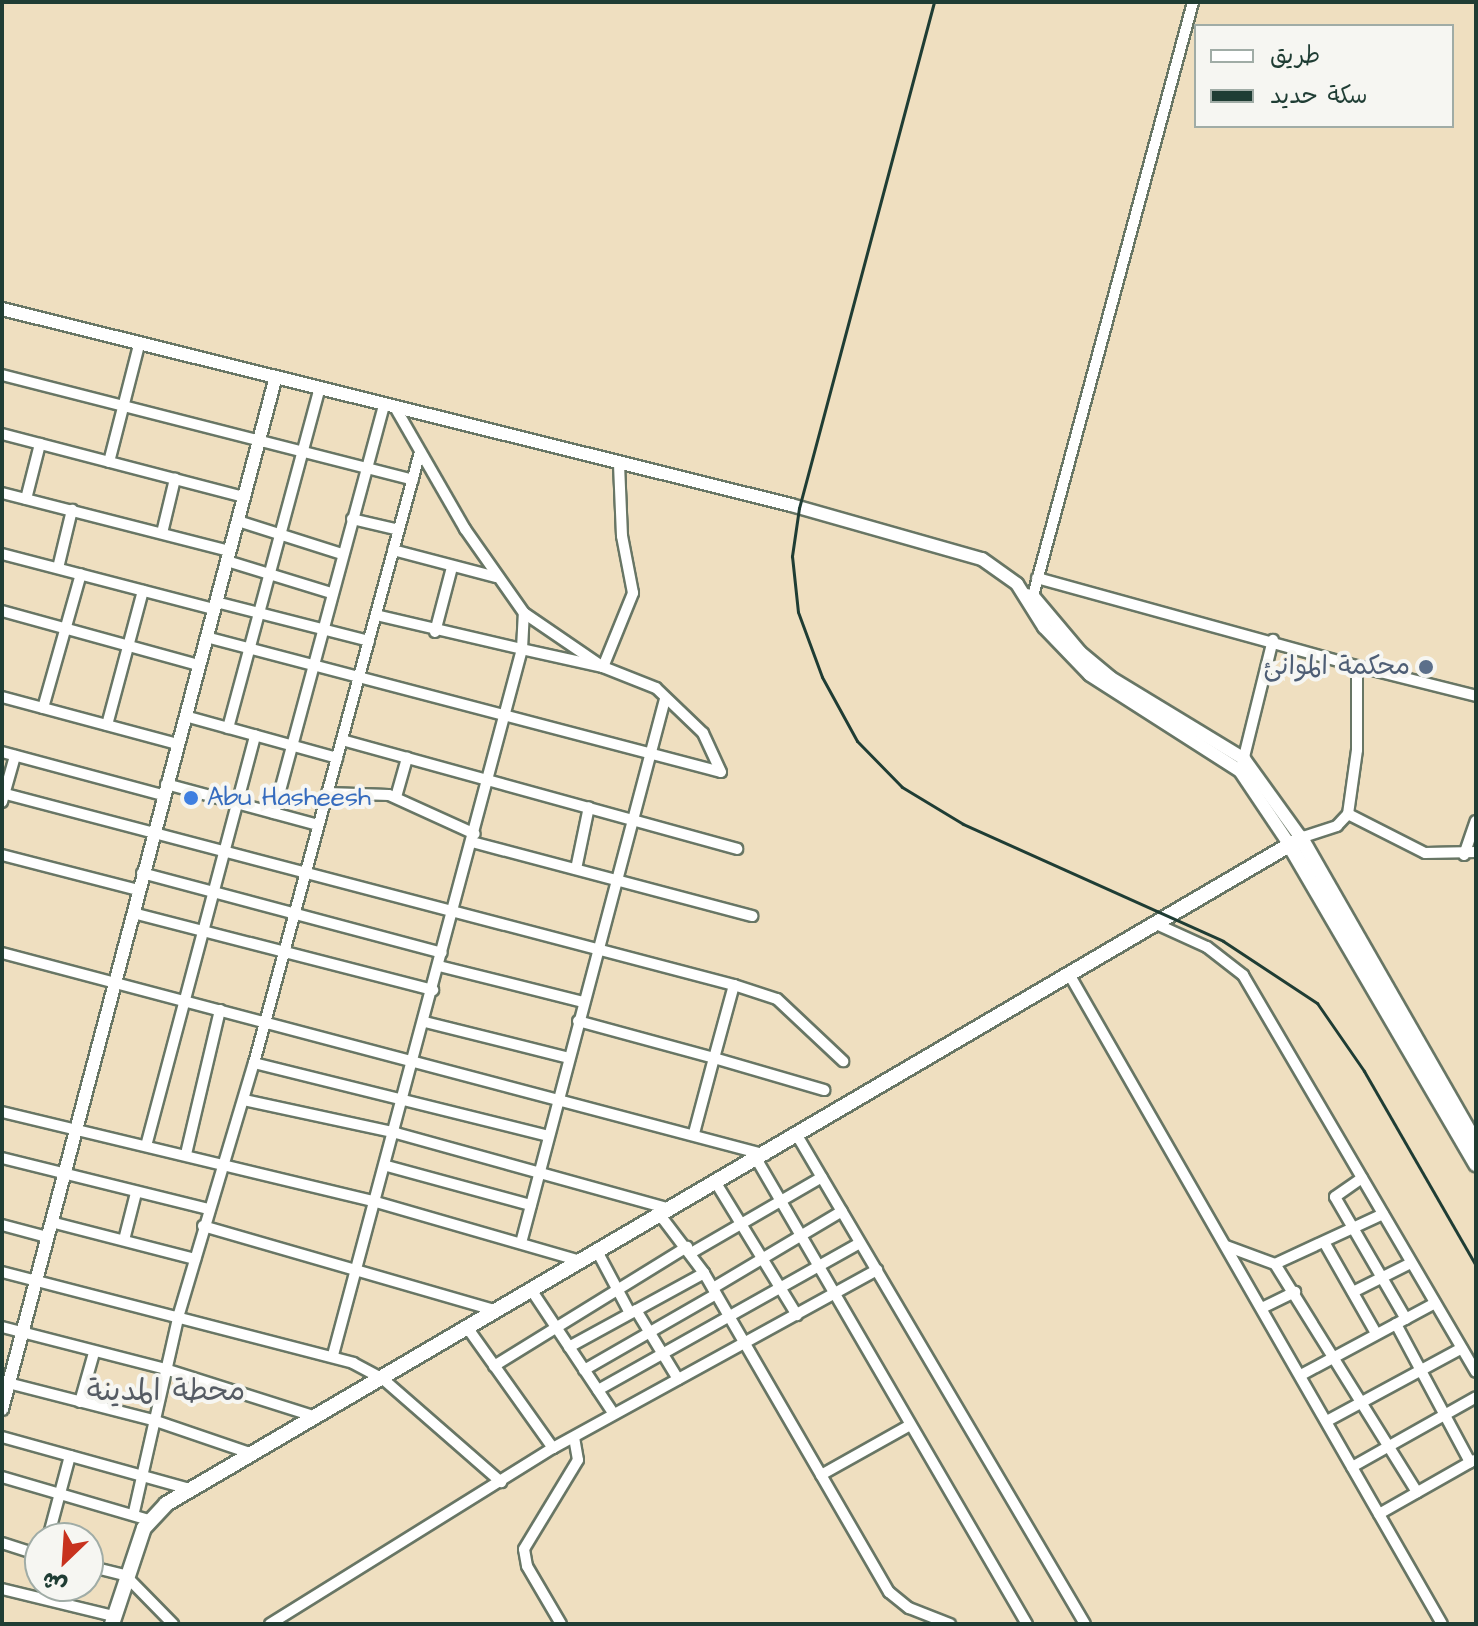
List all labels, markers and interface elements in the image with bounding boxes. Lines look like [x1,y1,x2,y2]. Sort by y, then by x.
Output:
legend [1194,24,1454,128]
text: طريق [1270,39,1320,73]
text: سكة حديد [1270,79,1367,113]
place label: محكمة الموانئ [1263,651,1410,683]
marker: محكمة الموانئ [1417,658,1435,676]
place label: Abu Hasheesh [207,782,371,814]
marker: Abu Hasheesh [182,789,200,807]
district label: محطة المدينة [87,1373,245,1409]
north arrow [24,1522,104,1602]
text: ش [37,1563,72,1602]

